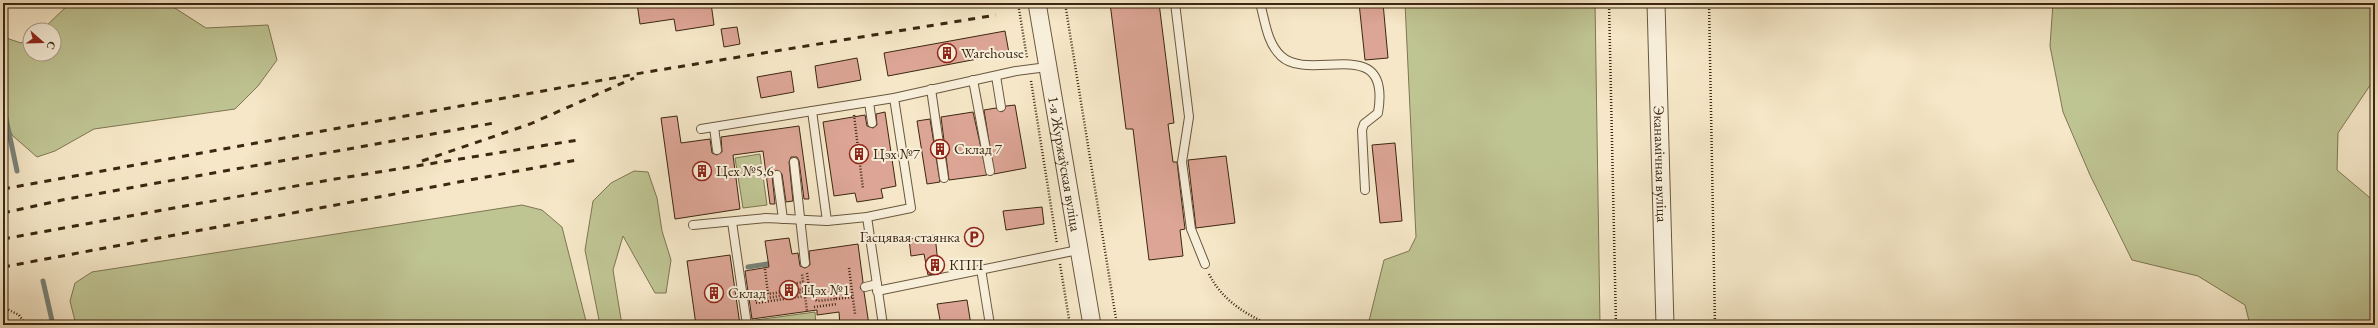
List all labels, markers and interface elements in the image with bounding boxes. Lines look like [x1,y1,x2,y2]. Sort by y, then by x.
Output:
north arrow [22,22,62,62]
text: С [43,39,59,52]
building icon: Warehouse [936,42,958,64]
place label: Warehouse [961,43,1024,62]
street label: 1-я Журжаўская вуліца [1044,94,1086,233]
street label: Эканамічная вуліца [1650,105,1672,223]
building icon: Склад 7 [929,138,951,160]
place label: Склад 7 [954,139,1003,158]
building icon: Цэх №7 [848,143,870,165]
place label: Цэх №7 [873,144,921,163]
building icon: Цех №5,6 [691,160,713,182]
place label: Цех №5,6 [716,161,774,180]
parking icon: Гасцявая стаянка [963,226,985,248]
place label: Гасцявая стаянка [860,227,960,246]
building icon: КПП [924,254,946,276]
place label: КПП [949,255,984,274]
building icon: Цэх №1 [778,279,800,301]
place label: Цэх №1 [803,280,850,299]
building icon: Склад [703,282,725,304]
place label: Склад [728,283,766,302]

